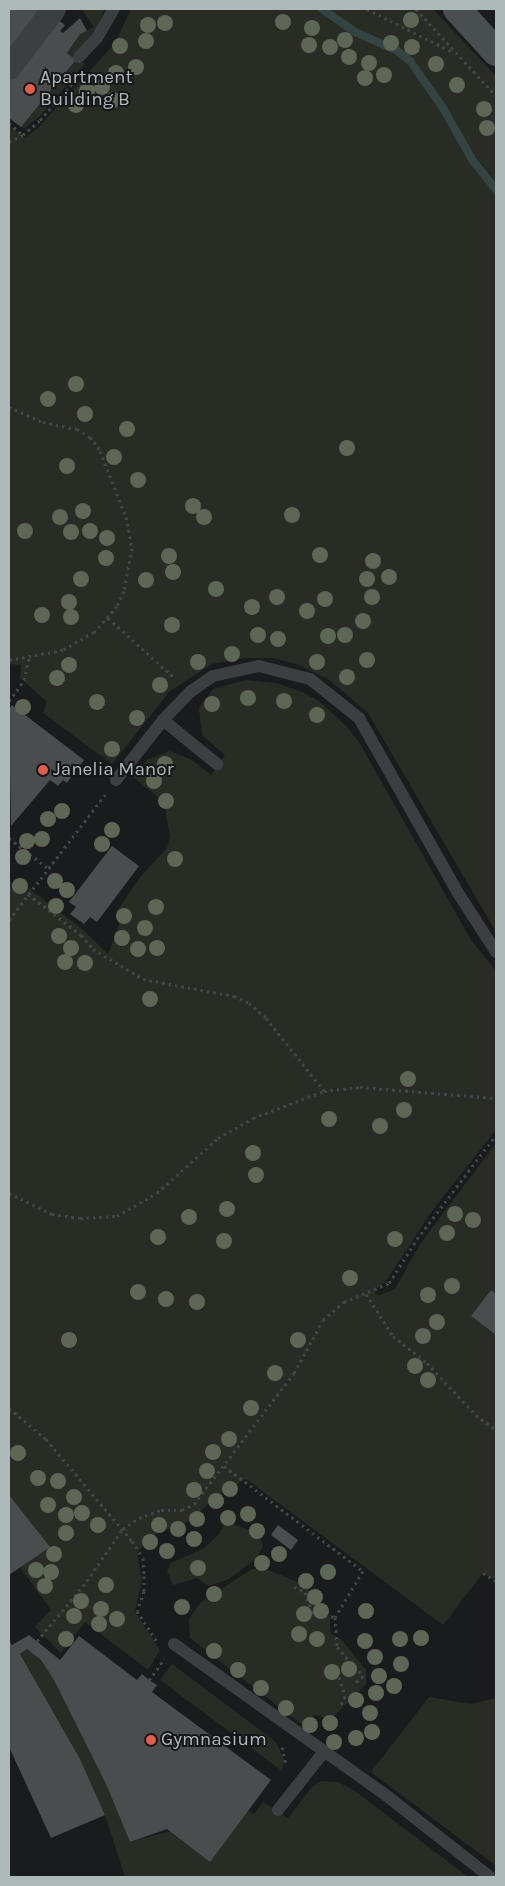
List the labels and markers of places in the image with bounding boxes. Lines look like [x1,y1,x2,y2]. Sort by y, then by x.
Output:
place label: Apartment Building B [40,67,133,111]
marker: Apartment Building B [24,83,36,95]
place label: Janelia Manor [53,759,174,781]
marker: Janelia Manor [37,764,49,776]
place label: Gymnasium [161,1729,267,1751]
marker: Gymnasium [145,1734,157,1746]

